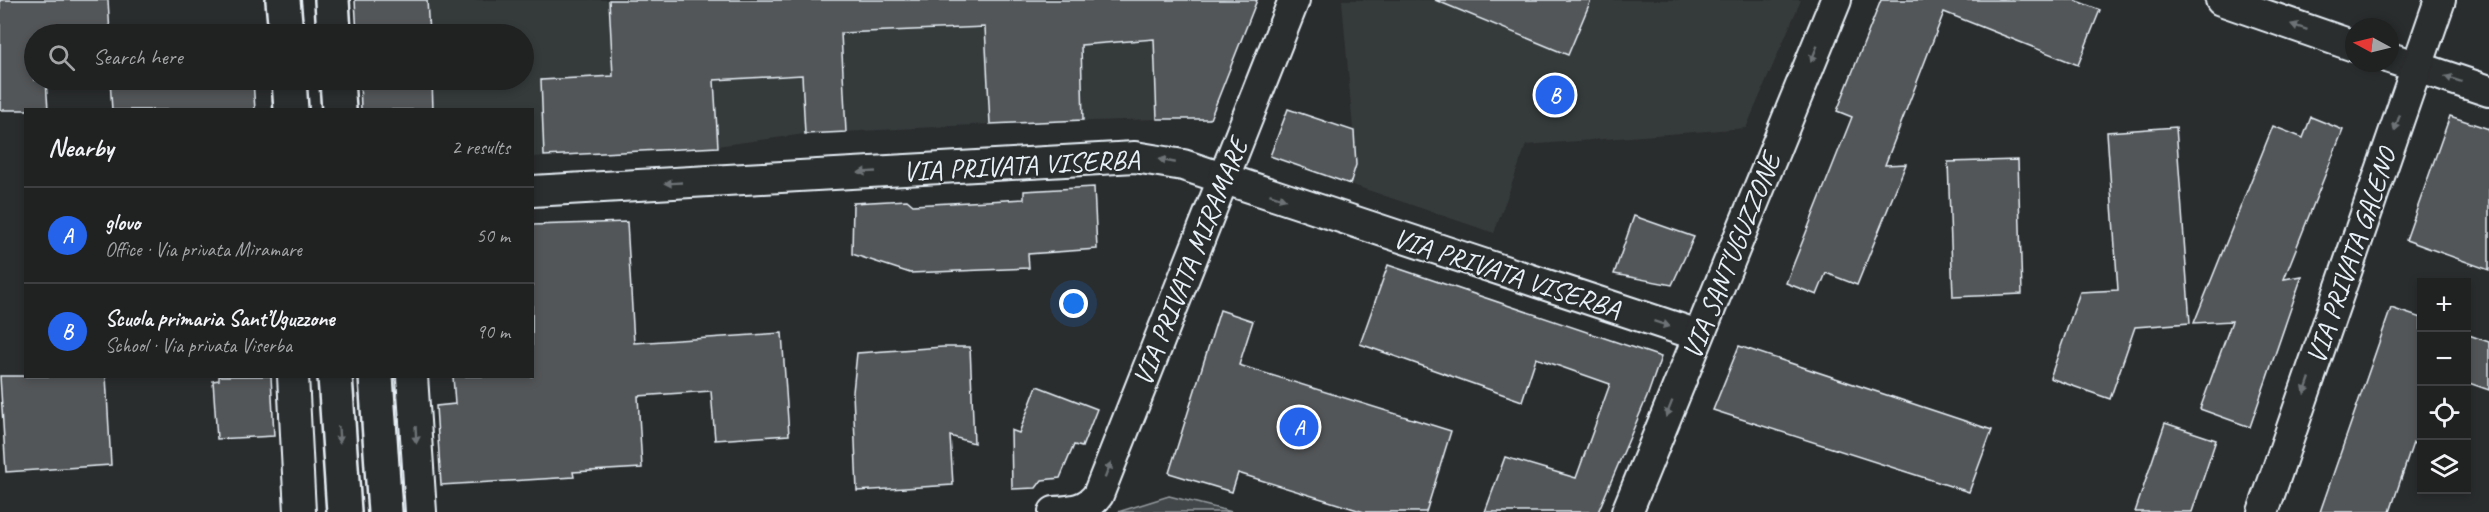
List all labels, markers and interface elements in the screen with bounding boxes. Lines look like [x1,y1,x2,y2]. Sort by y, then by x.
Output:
north arrow [2345,18,2399,72]
one-way arrow [2290,21,2308,31]
search box [24,24,534,90]
icon: search [45,41,78,74]
text: Search here [93,43,183,71]
one-way arrow [1809,45,1818,63]
pin: B [1536,72,1574,118]
one-way arrow [2444,74,2462,83]
one-way arrow [2392,114,2402,132]
street label: VIA PRIVATA MIRAMARE [1124,130,1257,391]
text: Nearby [48,131,113,164]
text: 2 results [451,135,510,160]
street label: VIA PRIVATA VISERBA [902,141,1141,189]
street label: VIA PRIVATA GALENO [2298,141,2405,368]
street label: VIA SANT'UGUZZONE [1674,145,1789,364]
one-way arrow [1157,156,1176,165]
one-way arrow [858,167,877,177]
one-way arrow [663,178,682,188]
one-way arrow [1269,193,1287,203]
text: glovo [105,209,140,237]
street label: VIA PRIVATA VISERBA [1389,220,1626,327]
text: A [62,223,73,248]
text: 50 m [476,223,510,248]
text: Office · Via privata Miramare [105,237,302,262]
map controls [2417,278,2471,494]
button: + [2417,278,2471,332]
your location [1059,289,1088,318]
text: Scuola primaria Sant’Uguzzone [105,305,335,333]
text: B [62,319,73,344]
text: 90 m [476,319,510,344]
one-way arrow [1653,320,1671,329]
button: − [2417,332,2471,386]
text: School · Via privata Viserba [105,333,292,358]
one-way arrow [2301,378,2311,396]
button: locate [2417,386,2471,440]
one-way arrow [1663,400,1673,418]
pin: A [1280,404,1318,450]
one-way arrow [334,425,343,444]
one-way arrow [411,425,421,444]
button: layers [2417,440,2471,494]
one-way arrow [1103,461,1113,479]

